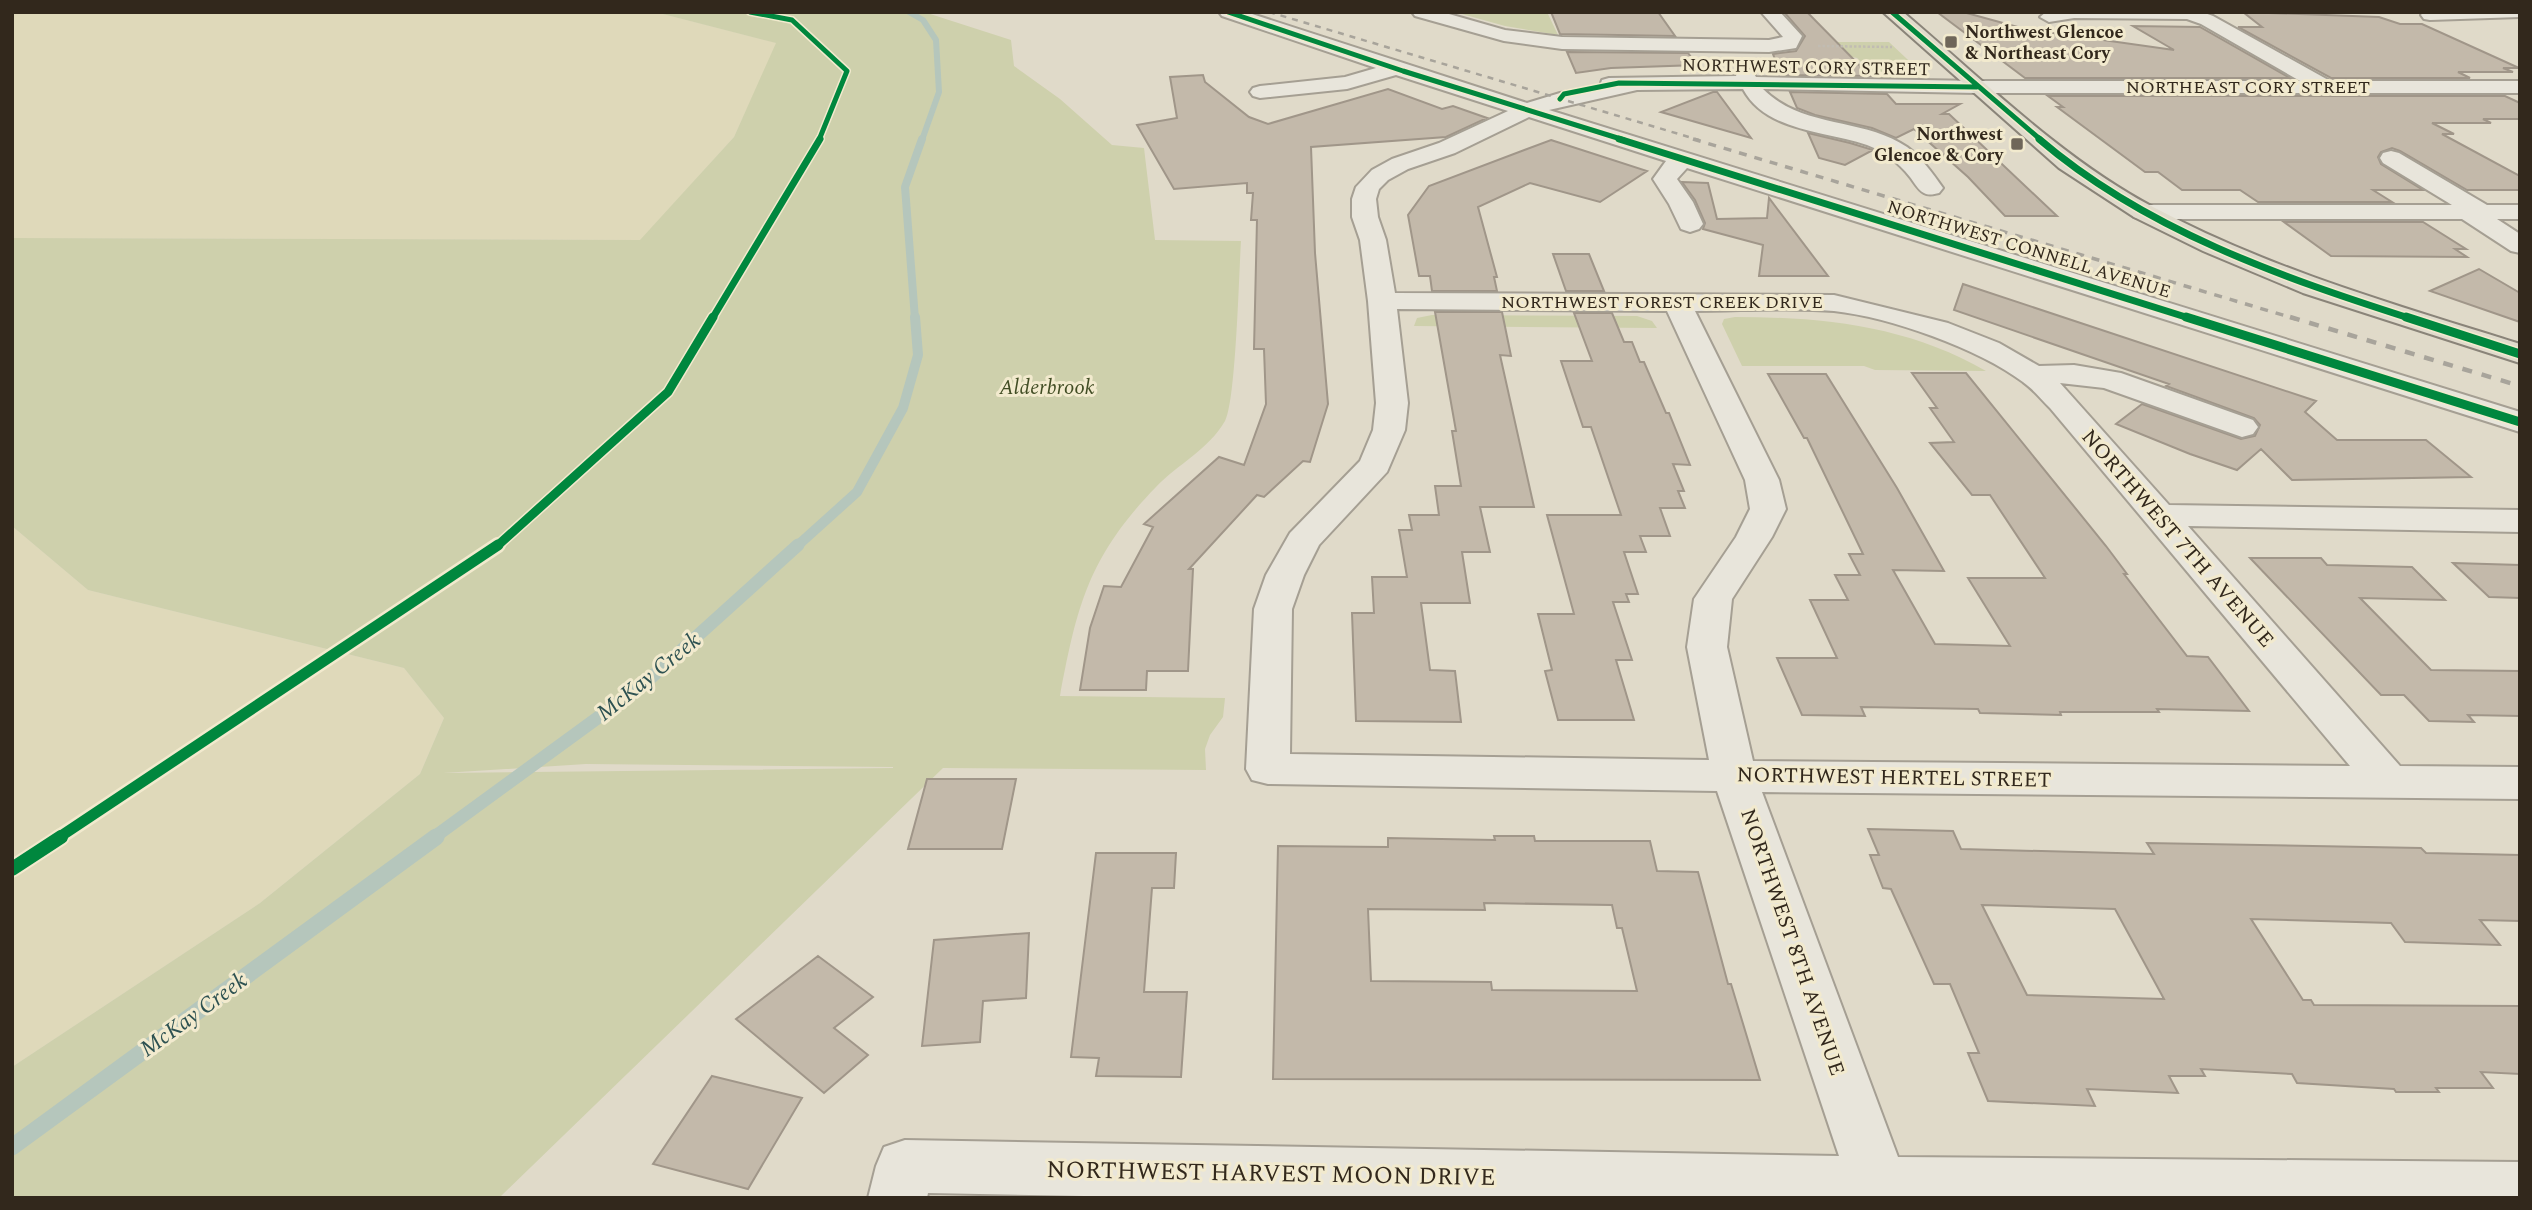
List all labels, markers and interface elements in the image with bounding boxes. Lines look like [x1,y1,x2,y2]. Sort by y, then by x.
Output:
place label: Northwest Glencoe & Northeast Cory [1965,19,2124,67]
marker: Northwest Glencoe & Northeast Cory [1943,34,1959,50]
street label: NORTHWEST CORY STREET [1682,52,1930,83]
street label: NORTHEAST CORY STREET [2126,74,2370,101]
place label: Northwest Glencoe & Cory [1874,121,2004,169]
marker: Northwest Glencoe & Cory [2009,136,2025,152]
street label: NORTHWEST CONNELL AVENUE [1884,193,2174,306]
street label: NORTHWEST FOREST CREEK DRIVE [1501,289,1823,316]
park label: Alderbrook [998,372,1095,404]
street label: NORTHWEST 7TH AVENUE [2073,422,2281,655]
water label: McKay Creek [589,624,709,730]
street label: NORTHWEST HERTEL STREET [1736,759,2052,797]
street label: NORTHWEST 8TH AVENUE [1731,804,1853,1080]
water label: McKay Creek [133,964,255,1066]
street label: NORTHWEST HARVEST MOON DRIVE [1046,1152,1496,1196]

